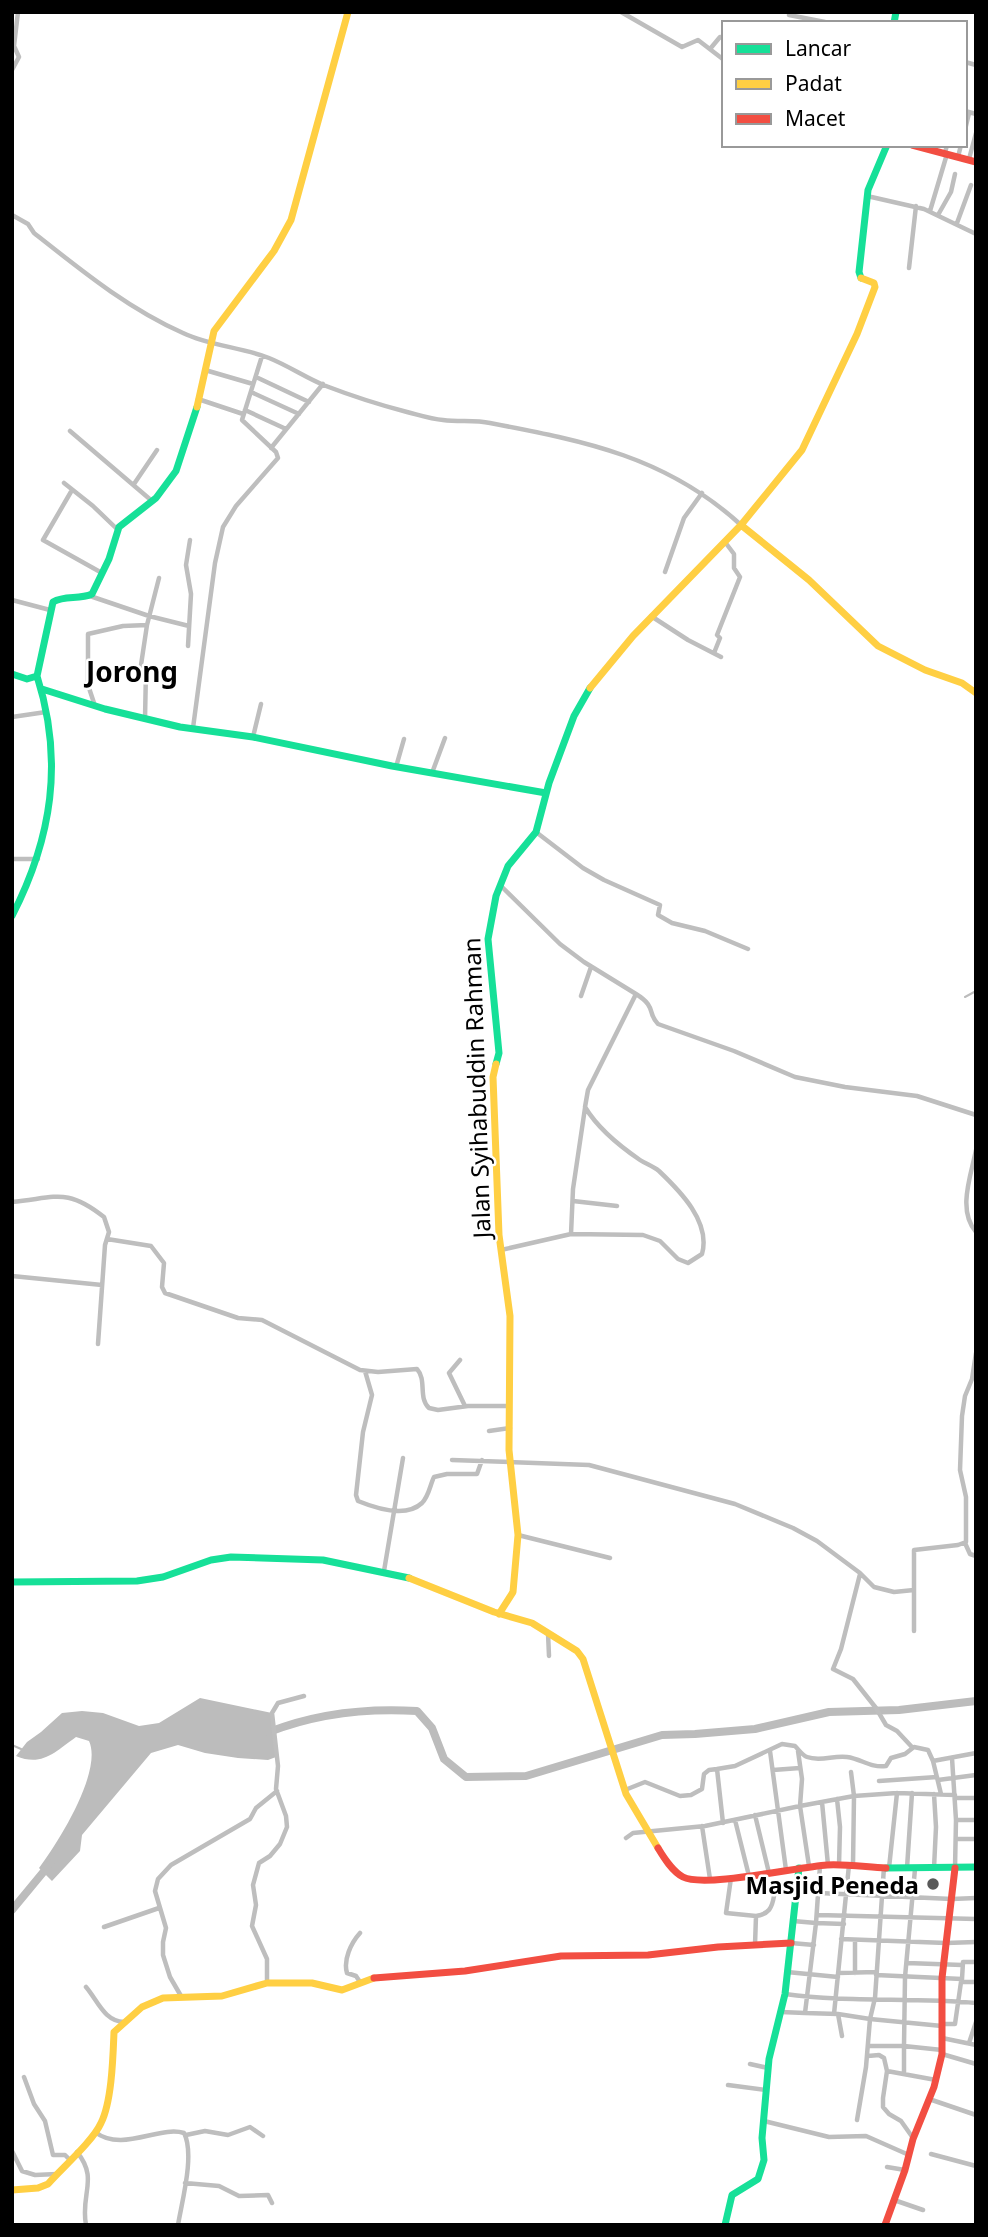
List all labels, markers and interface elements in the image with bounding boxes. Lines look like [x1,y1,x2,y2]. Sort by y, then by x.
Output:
legend [722,21,967,147]
text: Lancar [785,34,852,62]
text: Padat [785,69,842,97]
text: Macet [785,104,846,132]
district label: Jorong [83,652,178,690]
street label: Jalan Syihabuddin Rahman [454,937,498,1241]
place label: Masjid Peneda [746,1868,919,1901]
marker: Masjid Peneda [925,1876,941,1892]

